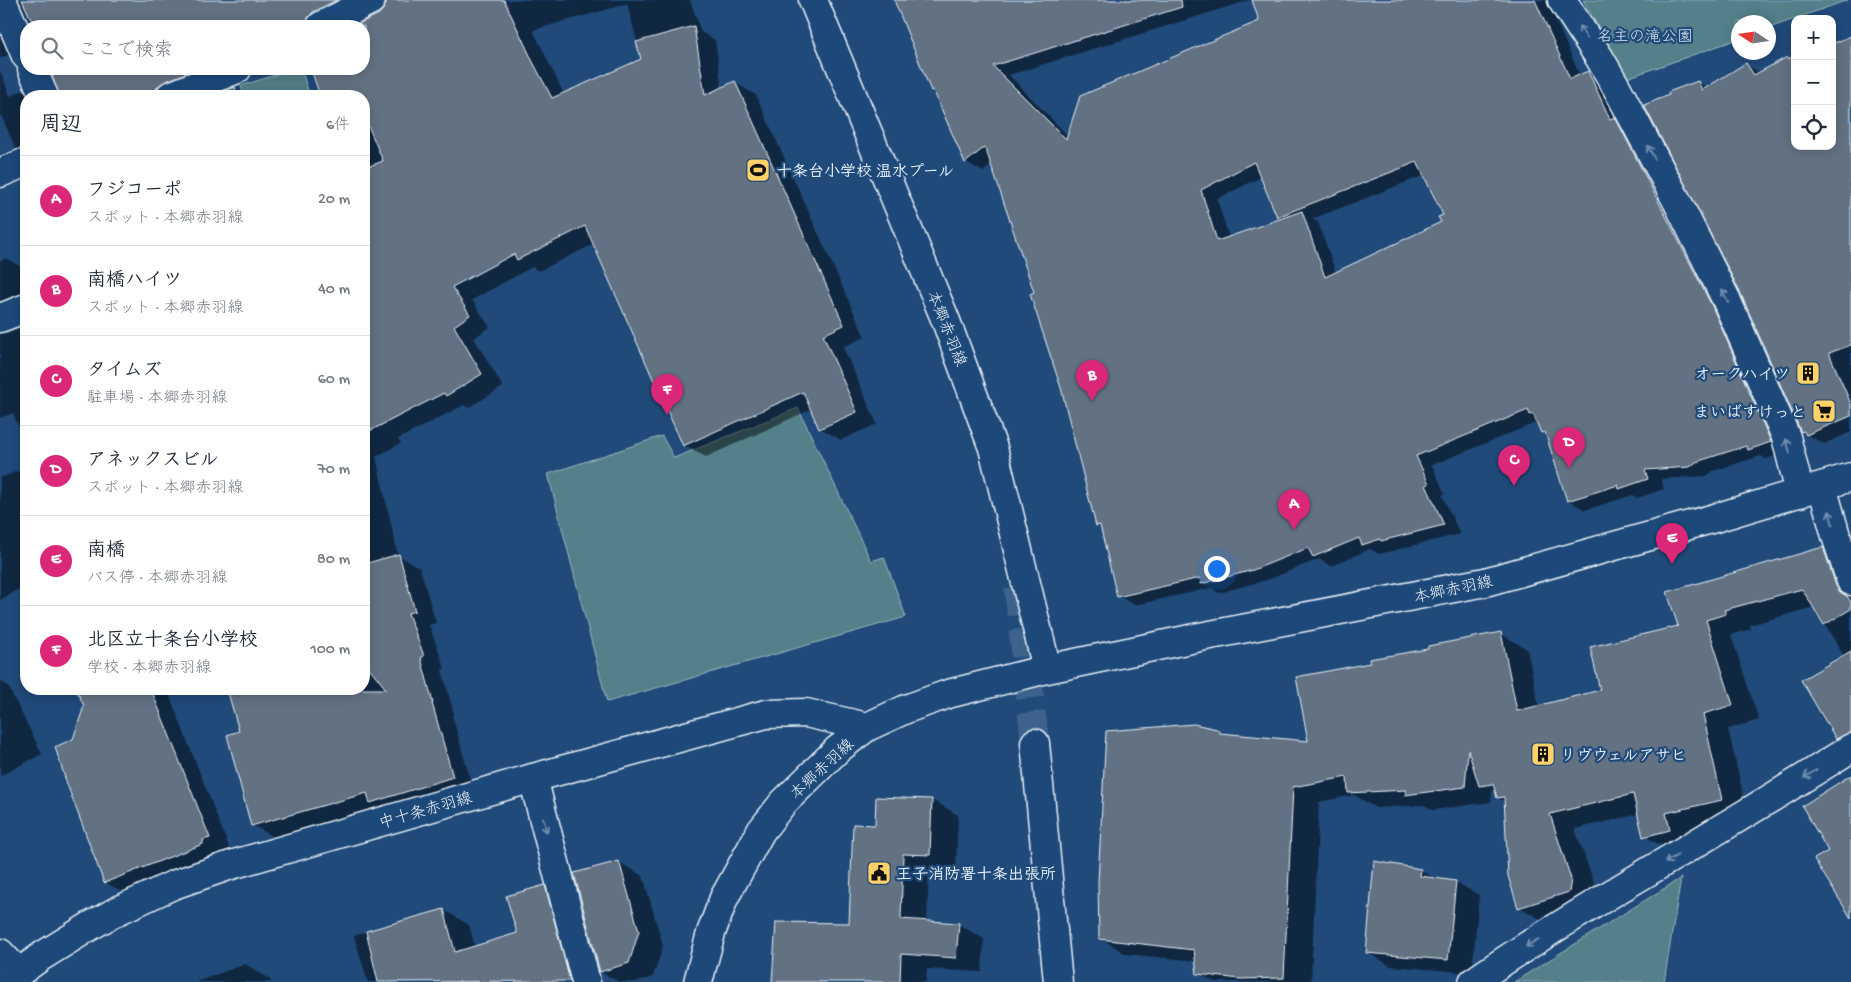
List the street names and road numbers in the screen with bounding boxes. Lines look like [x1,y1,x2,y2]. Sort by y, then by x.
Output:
street label: 本郷赤羽線 [921,288,970,370]
street label: 本郷赤羽線 [1412,572,1495,609]
street label: 本郷赤羽線 [786,735,859,805]
street label: 中十条赤羽線 [377,788,475,835]

